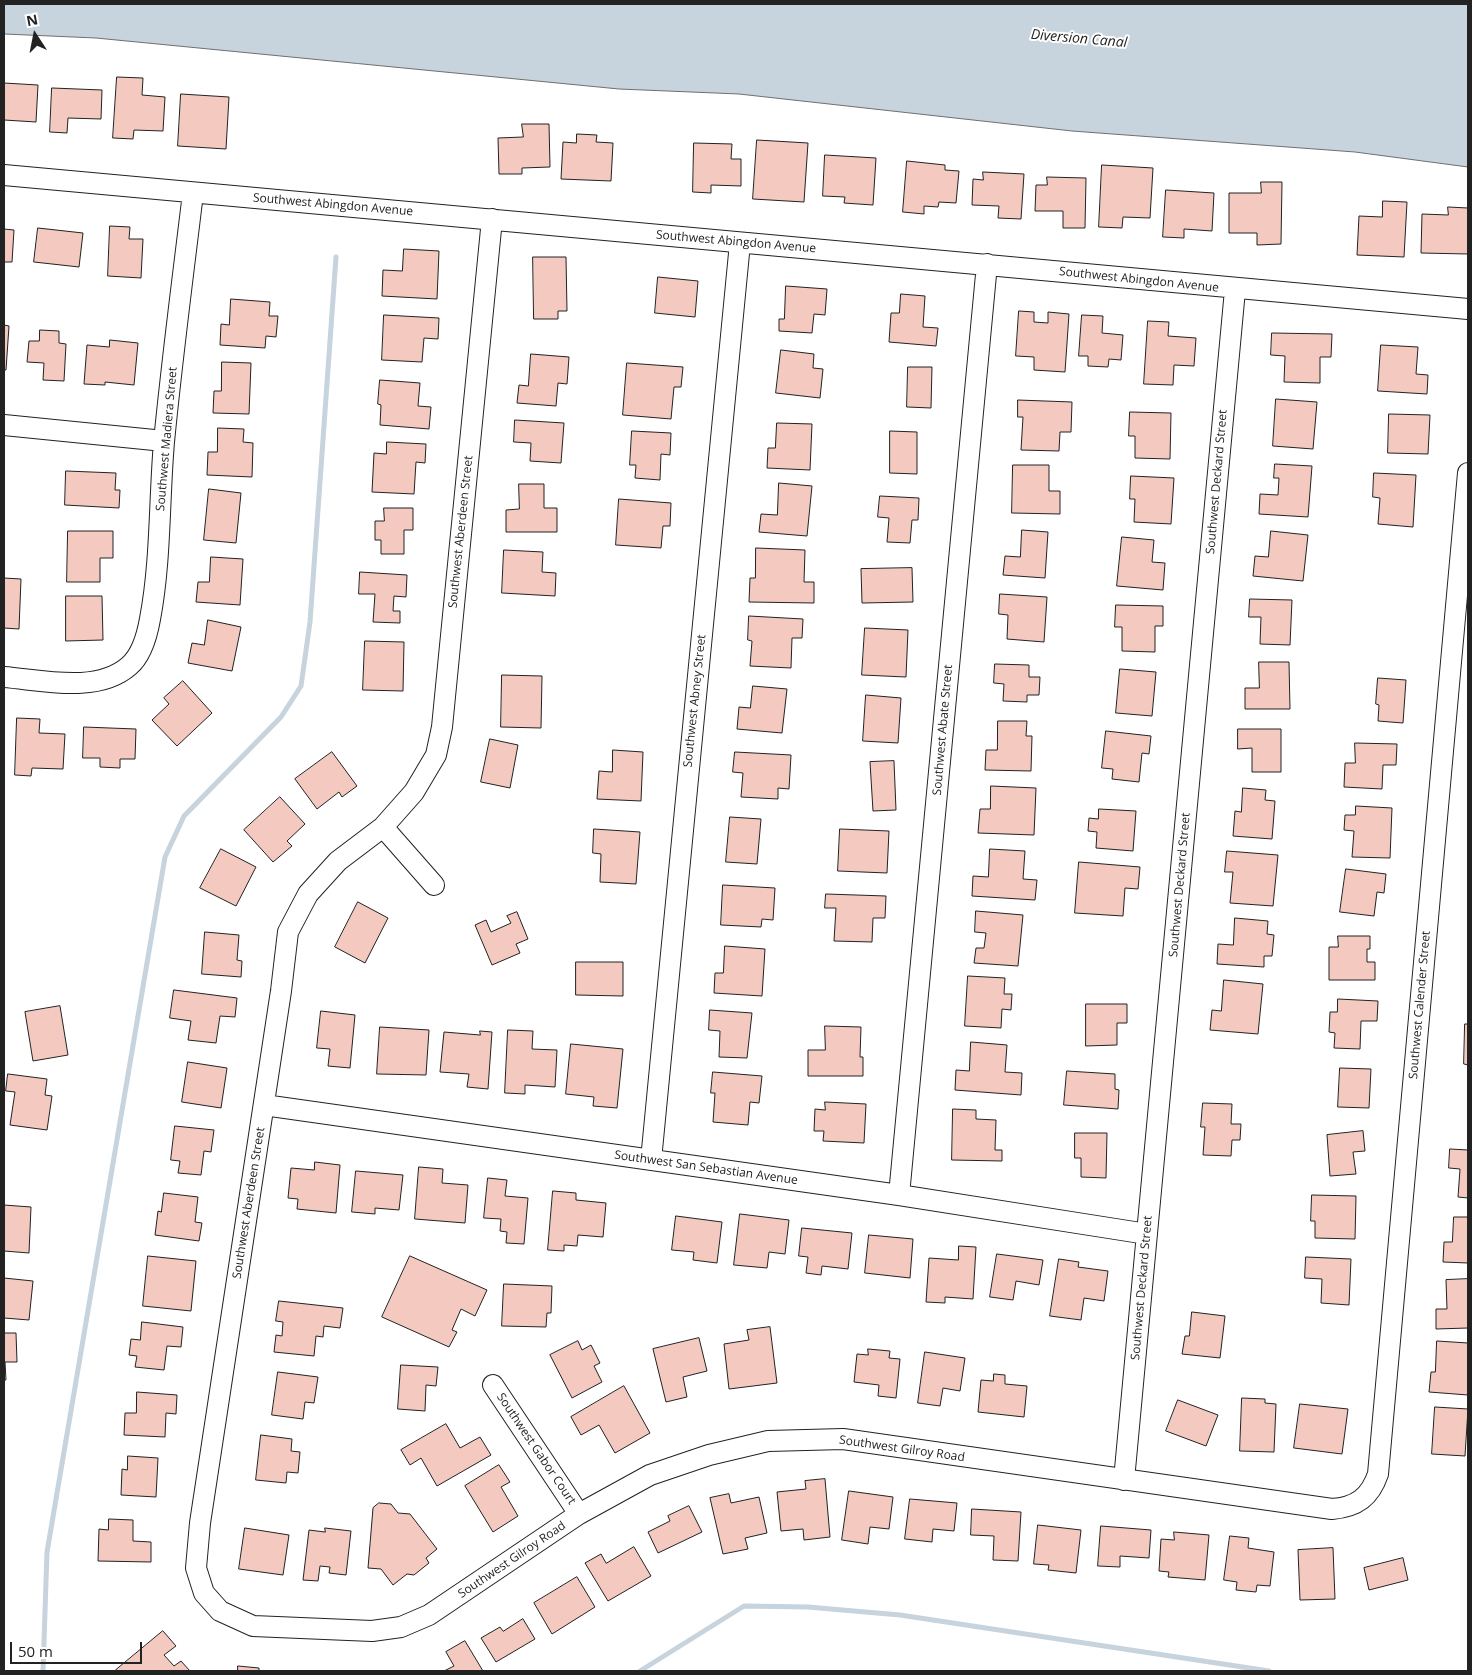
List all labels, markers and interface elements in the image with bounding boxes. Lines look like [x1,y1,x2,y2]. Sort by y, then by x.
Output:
text: N [25,9,39,30]
north arrow [10,10,60,60]
water label: Diversion Canal [1030,26,1128,52]
street label: Southwest Abingdon Avenue [252,191,414,219]
street label: Southwest Abingdon Avenue [655,228,817,256]
street label: Southwest Abingdon Avenue [1058,264,1220,296]
street label: Southwest Madiera Street [154,366,180,512]
street label: Southwest Deckard Street [1204,409,1230,555]
street label: Southwest Aberdeen Street [446,455,476,609]
street label: Southwest Abney Street [681,634,709,768]
street label: Southwest Abate Street [930,664,956,796]
street label: Southwest Deckard Street [1167,812,1193,958]
street label: Southwest Calender Street [1406,930,1434,1080]
street label: Southwest Aberdeen Street [230,1126,268,1280]
street label: Southwest San Sebastian Avenue [613,1148,799,1188]
street label: Southwest Deckard Street [1129,1215,1155,1361]
street label: Southwest Gabor Court [493,1391,579,1507]
street label: Southwest Gilroy Road [838,1433,966,1465]
street label: Southwest Gilroy Road [455,1519,569,1601]
scale bar [12,1632,145,1664]
text: 50 m [18,1641,53,1661]

